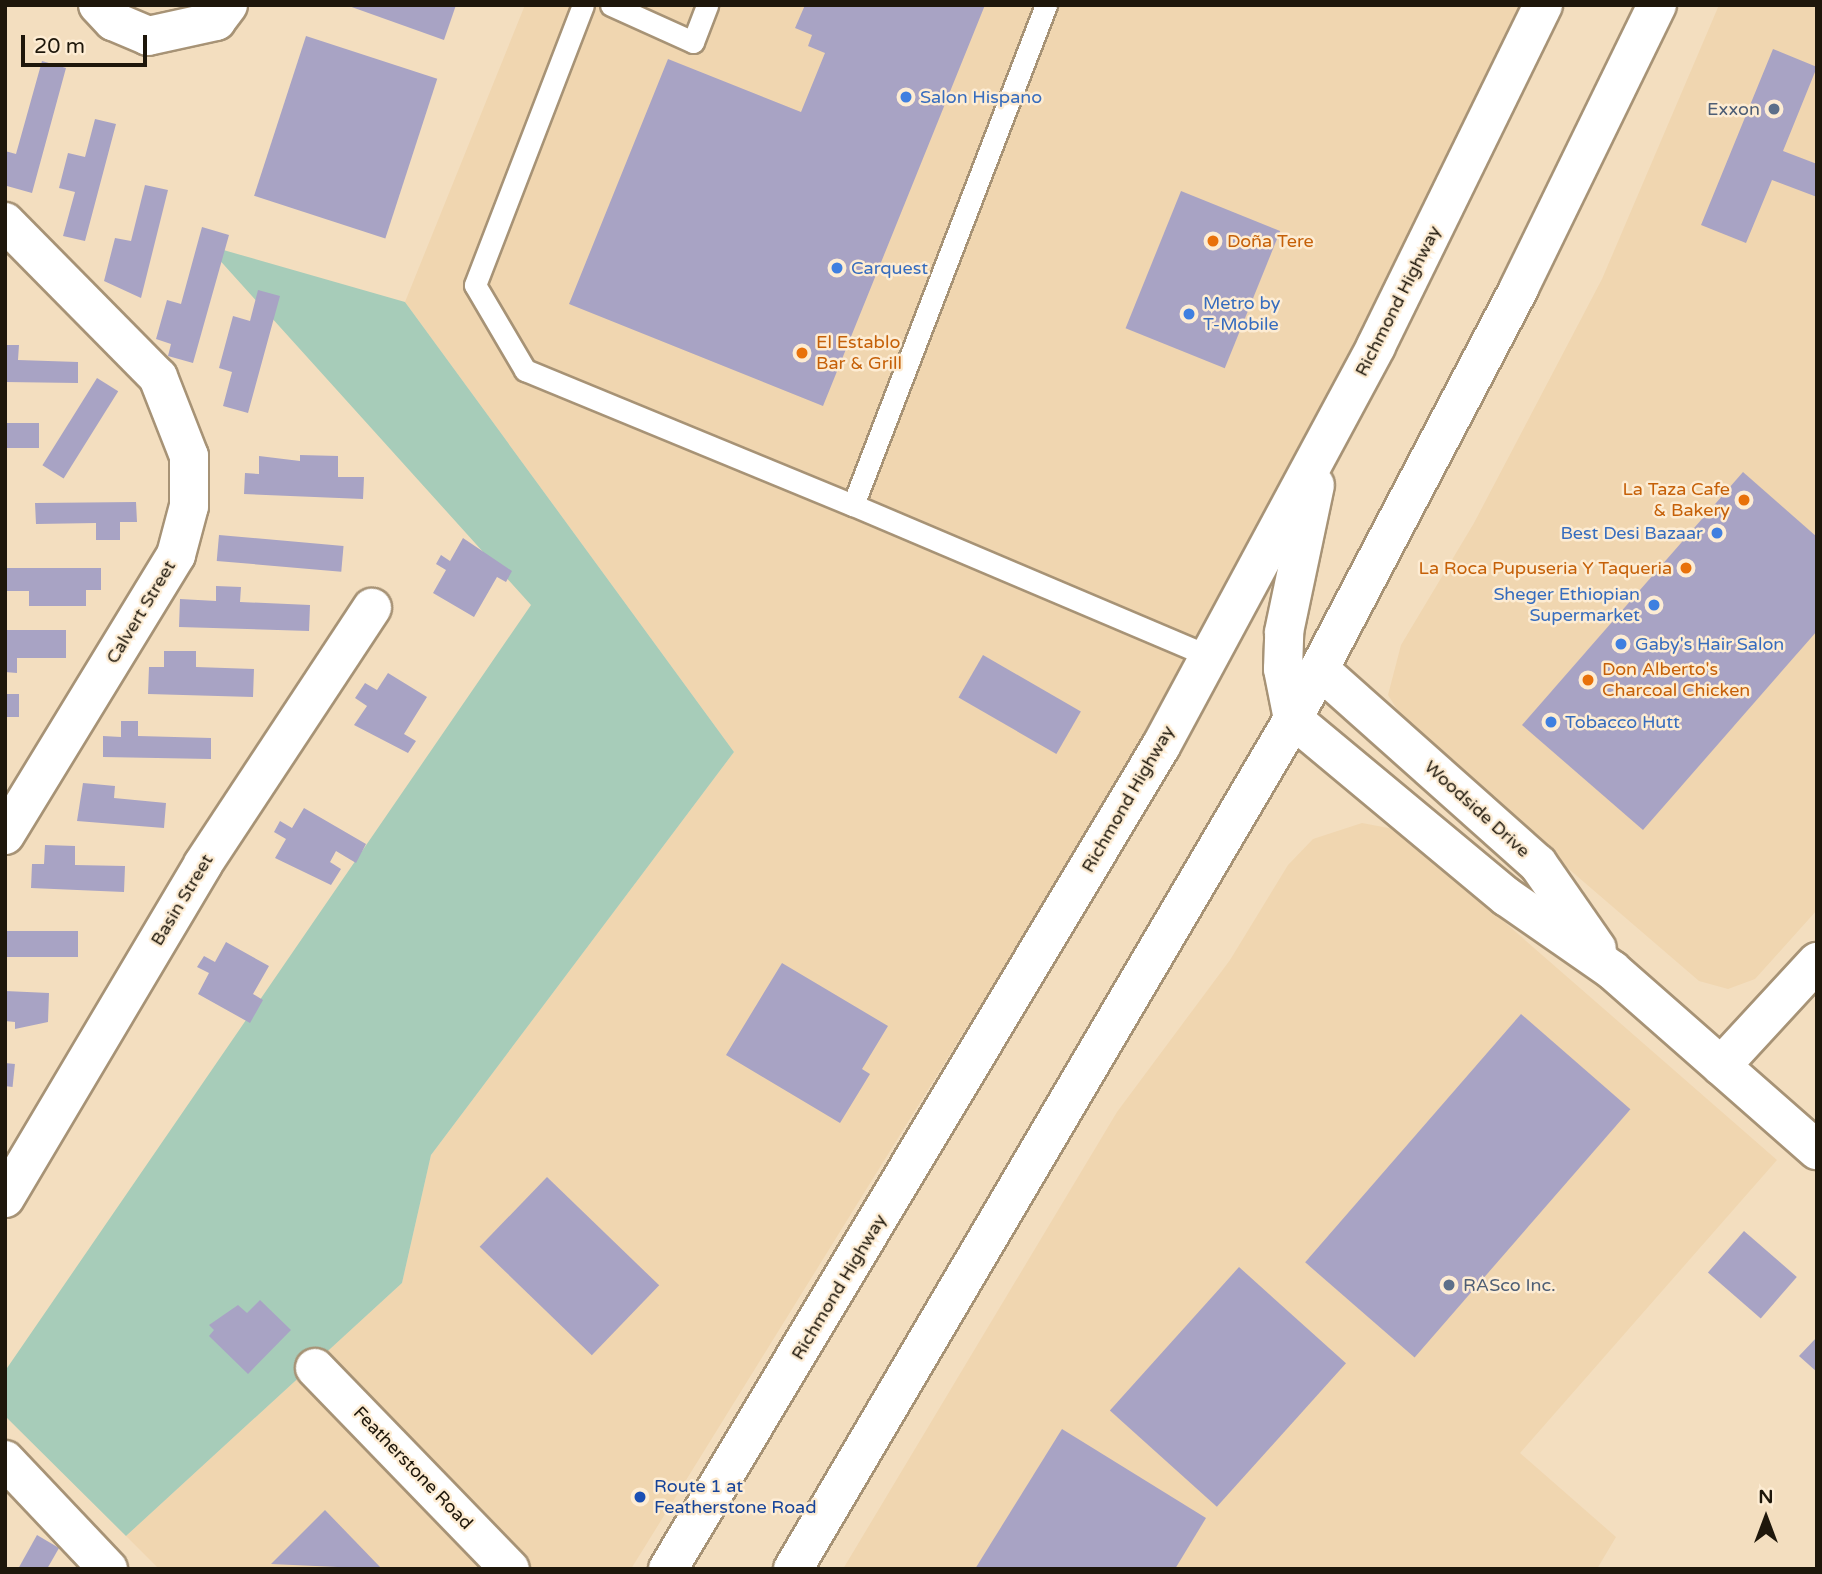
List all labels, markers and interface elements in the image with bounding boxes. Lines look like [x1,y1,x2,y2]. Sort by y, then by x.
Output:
scale bar [24,21,150,65]
text: 20 m [34,34,85,59]
place label: Salon Hispano [920,86,1042,108]
marker: Salon Hispano [898,89,914,105]
place label: Exxon [1707,98,1760,120]
marker: Exxon [1766,101,1782,117]
street label: Richmond Highway [1351,222,1445,380]
place label: Doña Tere [1227,230,1314,252]
marker: Doña Tere [1205,233,1221,249]
place label: Carquest [851,257,928,279]
marker: Carquest [829,260,845,276]
place label: Metro by T-Mobile [1203,293,1280,336]
marker: Metro by T-Mobile [1181,306,1197,322]
place label: El Establo Bar & Grill [816,332,902,374]
marker: El Establo Bar & Grill [794,345,810,361]
place label: La Taza Cafe & Bakery [1623,479,1730,522]
marker: La Taza Cafe & Bakery [1736,492,1752,508]
place label: Best Desi Bazaar [1560,522,1703,544]
marker: Best Desi Bazaar [1709,525,1725,541]
street label: Calvert Street [102,556,180,668]
place label: La Roca Pupuseria Y Taqueria [1419,557,1672,579]
marker: La Roca Pupuseria Y Taqueria [1678,560,1694,576]
place label: Sheger Ethiopian Supermarket [1493,584,1640,626]
marker: Sheger Ethiopian Supermarket [1646,597,1662,613]
place label: Gaby's Hair Salon [1635,633,1784,655]
marker: Gaby's Hair Salon [1613,636,1629,652]
place label: Don Alberto's Charcoal Chicken [1602,659,1750,702]
marker: Don Alberto's Charcoal Chicken [1580,672,1596,688]
place label: Tobacco Hutt [1565,711,1680,733]
marker: Tobacco Hutt [1543,714,1559,730]
street label: Richmond Highway [1077,722,1179,876]
street label: Woodside Drive [1420,756,1534,862]
street label: Basin Street [146,850,218,950]
street label: Richmond Highway [787,1210,891,1364]
place label: RASco Inc. [1463,1274,1556,1296]
marker: RASco Inc. [1441,1277,1457,1293]
street label: Featherstone Road [349,1402,477,1534]
place label: Route 1 at Featherstone Road [654,1476,817,1518]
north arrow [1731,1483,1801,1553]
text: N [1758,1486,1774,1508]
marker: Route 1 at Featherstone Road [632,1489,648,1505]

